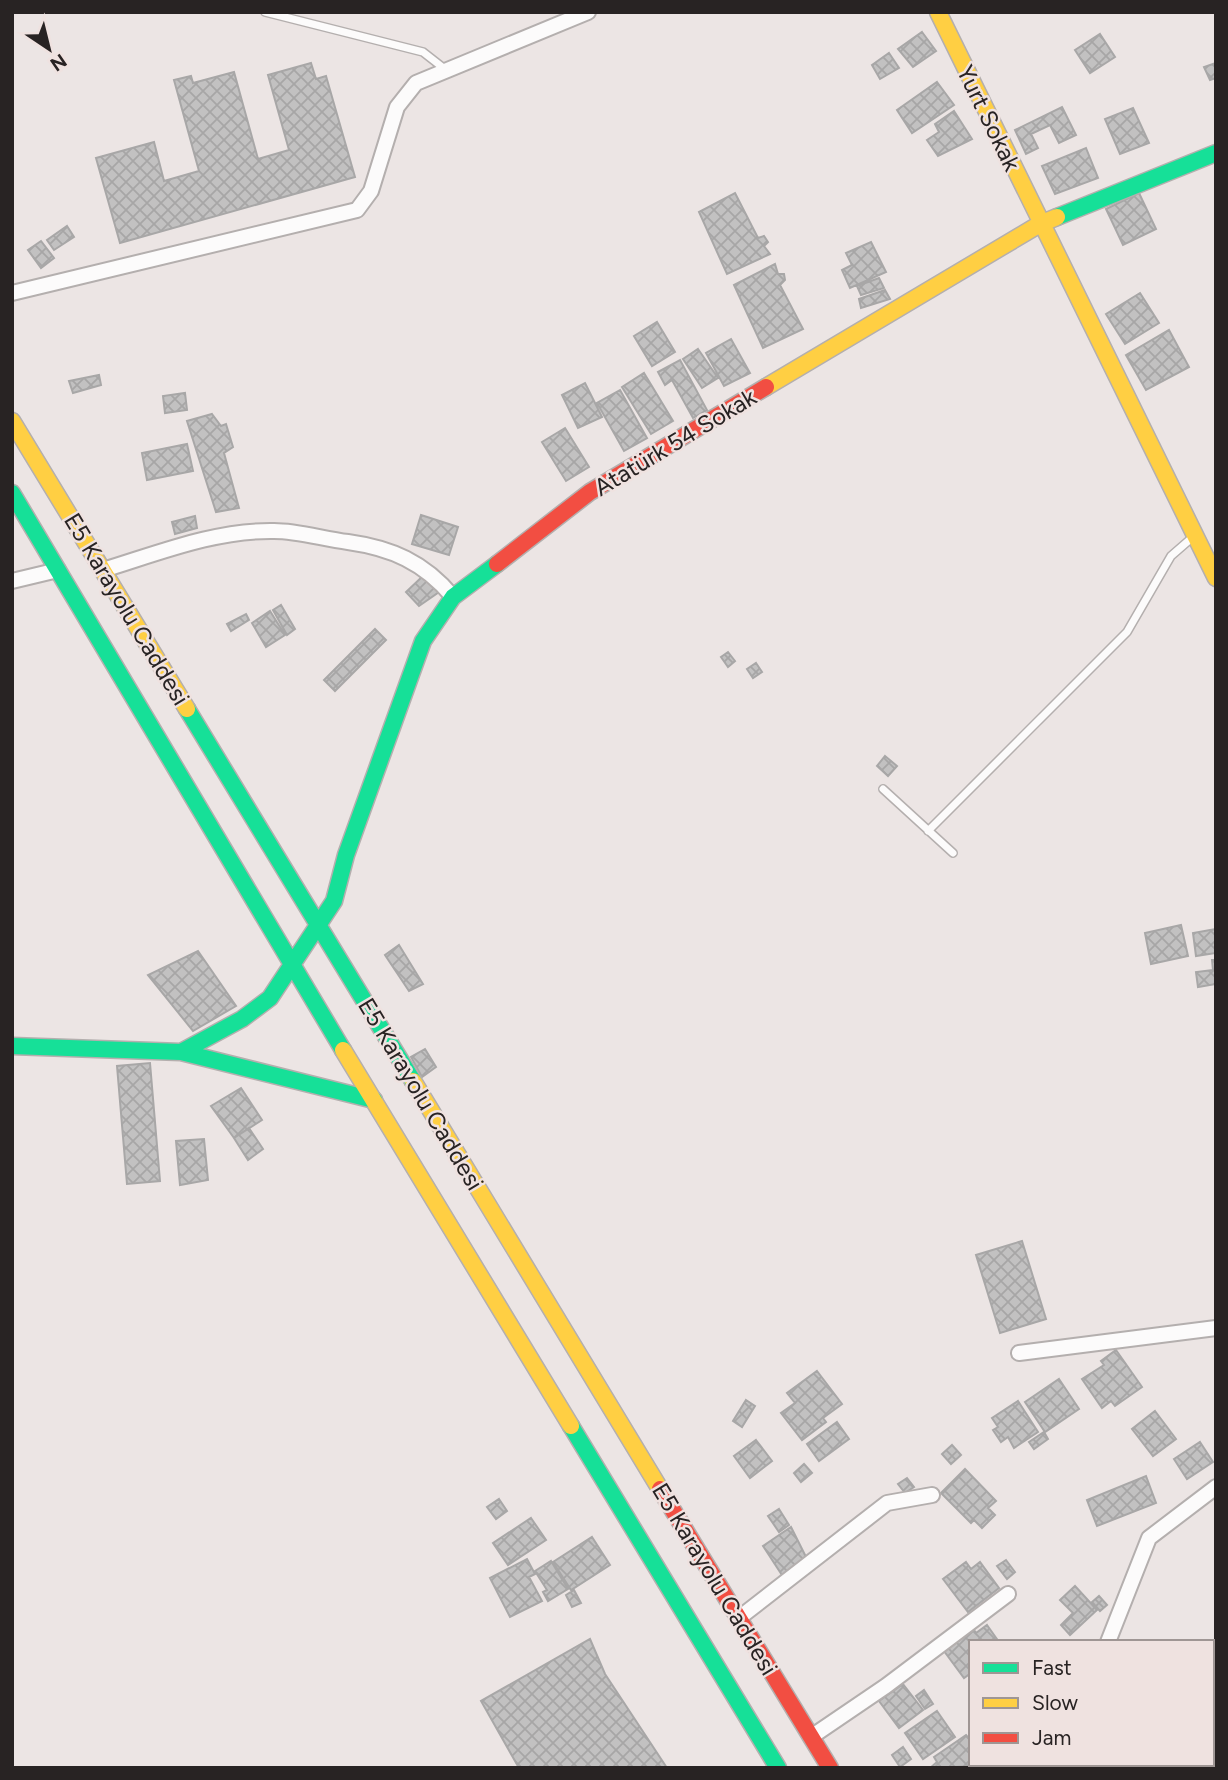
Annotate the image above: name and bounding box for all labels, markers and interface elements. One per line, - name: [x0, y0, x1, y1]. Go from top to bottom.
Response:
- north arrow: [14, 14, 84, 84]
- text: N: [46, 49, 71, 76]
- street label: Yurt Sokak: [951, 60, 1027, 176]
- street label: Atatürk 54 Sokak: [589, 382, 762, 502]
- street label: E5 Karayolu Caddesi: [58, 508, 196, 710]
- street label: E5 Karayolu Caddesi: [352, 993, 490, 1195]
- street label: E5 Karayolu Caddesi: [646, 1478, 784, 1680]
- legend: [969, 1640, 1214, 1766]
- text: Fast: [1032, 1655, 1072, 1680]
- text: Slow: [1032, 1690, 1078, 1715]
- text: Jam: [1032, 1725, 1071, 1750]

